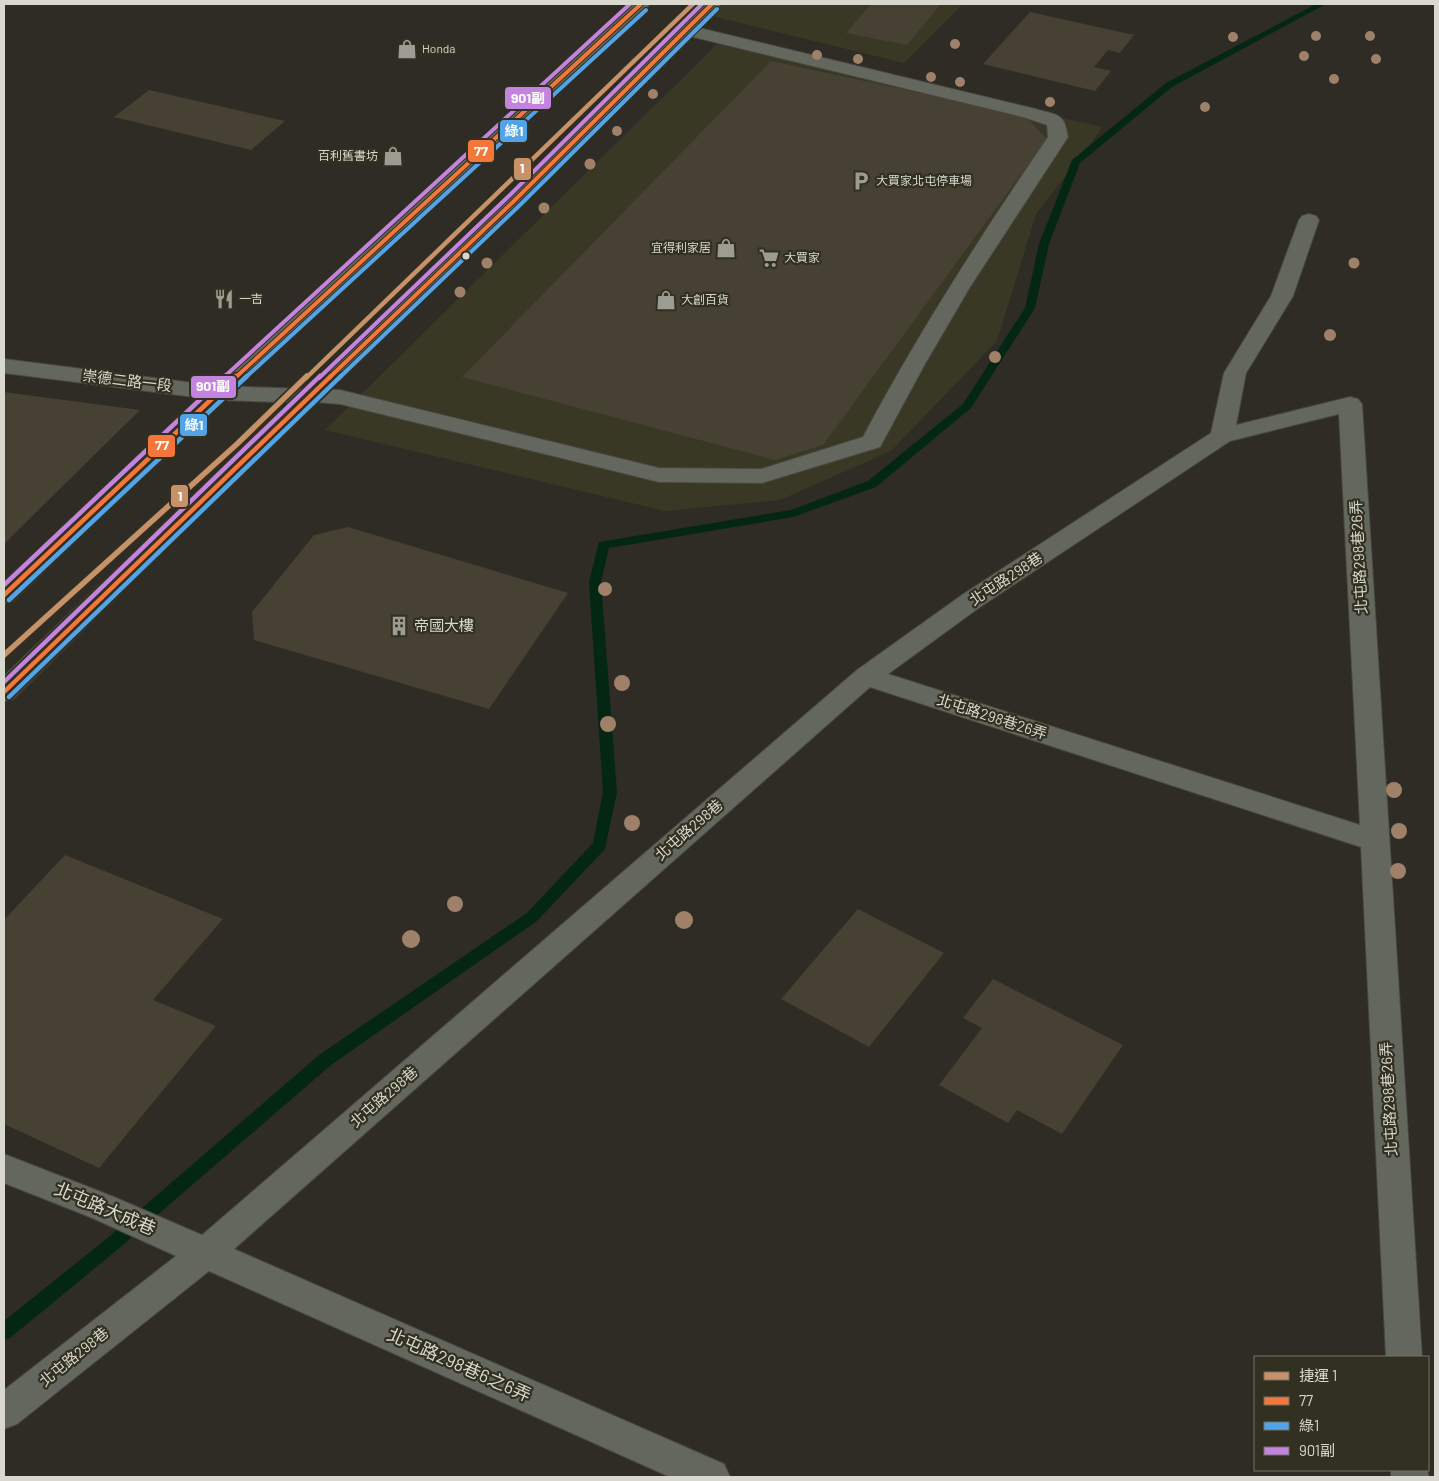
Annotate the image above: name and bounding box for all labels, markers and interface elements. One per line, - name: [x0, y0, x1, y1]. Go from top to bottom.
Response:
- shop icon: Honda: [396, 38, 418, 60]
- place label: Honda: [422, 41, 455, 55]
- line badge: 901副: [504, 86, 552, 110]
- text: 901副: [511, 89, 545, 106]
- line badge: 綠1: [499, 119, 528, 143]
- text: 綠1: [505, 122, 524, 139]
- line badge: 77: [467, 139, 495, 163]
- text: 77: [474, 142, 488, 159]
- shop icon: 百利舊書坊: [382, 145, 404, 167]
- place label: 百利舊書坊: [318, 148, 378, 162]
- line badge: 1: [513, 157, 532, 181]
- text: 1: [520, 159, 525, 176]
- parking icon: 大買家北屯停車場: [850, 170, 872, 192]
- place label: 大買家北屯停車場: [876, 173, 972, 187]
- shop icon: 宜得利家居: [715, 237, 737, 259]
- place label: 宜得利家居: [651, 240, 711, 254]
- supermarket icon: 大買家: [758, 247, 780, 269]
- place label: 大買家: [784, 250, 820, 264]
- unlabelled marker: [461, 251, 471, 261]
- restaurant icon: 一吉: [213, 288, 235, 310]
- shop icon: 大創百貨: [655, 289, 677, 311]
- place label: 一吉: [239, 291, 263, 305]
- place label: 大創百貨: [681, 292, 729, 306]
- street label: 崇德二路一段: [81, 366, 173, 394]
- line badge: 901副: [190, 375, 237, 399]
- text: 901副: [196, 377, 230, 394]
- line badge: 綠1: [179, 413, 208, 437]
- text: 綠1: [185, 416, 204, 433]
- line badge: 77: [147, 434, 176, 458]
- text: 77: [155, 436, 169, 453]
- line badge: 1: [170, 484, 189, 508]
- text: 1: [178, 487, 183, 504]
- street label: 北屯路298巷26弄: [1346, 499, 1370, 615]
- street label: 北屯路298巷: [965, 548, 1045, 608]
- building icon: 帝國大樓: [388, 615, 410, 637]
- place label: 帝國大樓: [414, 616, 474, 634]
- street label: 北屯路298巷26弄: [935, 690, 1050, 742]
- street label: 北屯路298巷: [651, 795, 726, 863]
- street label: 北屯路298巷26弄: [1376, 1041, 1400, 1157]
- street label: 北屯路298巷: [346, 1062, 421, 1130]
- street label: 北屯路大成巷: [51, 1177, 159, 1239]
- street label: 北屯路298巷: [35, 1323, 112, 1390]
- street label: 北屯路298巷6之6弄: [384, 1323, 535, 1406]
- legend: [1254, 1356, 1429, 1471]
- text: 捷運 1: [1299, 1366, 1337, 1384]
- text: 77: [1299, 1391, 1313, 1409]
- text: 綠1: [1299, 1416, 1319, 1434]
- text: 901副: [1299, 1441, 1335, 1459]

